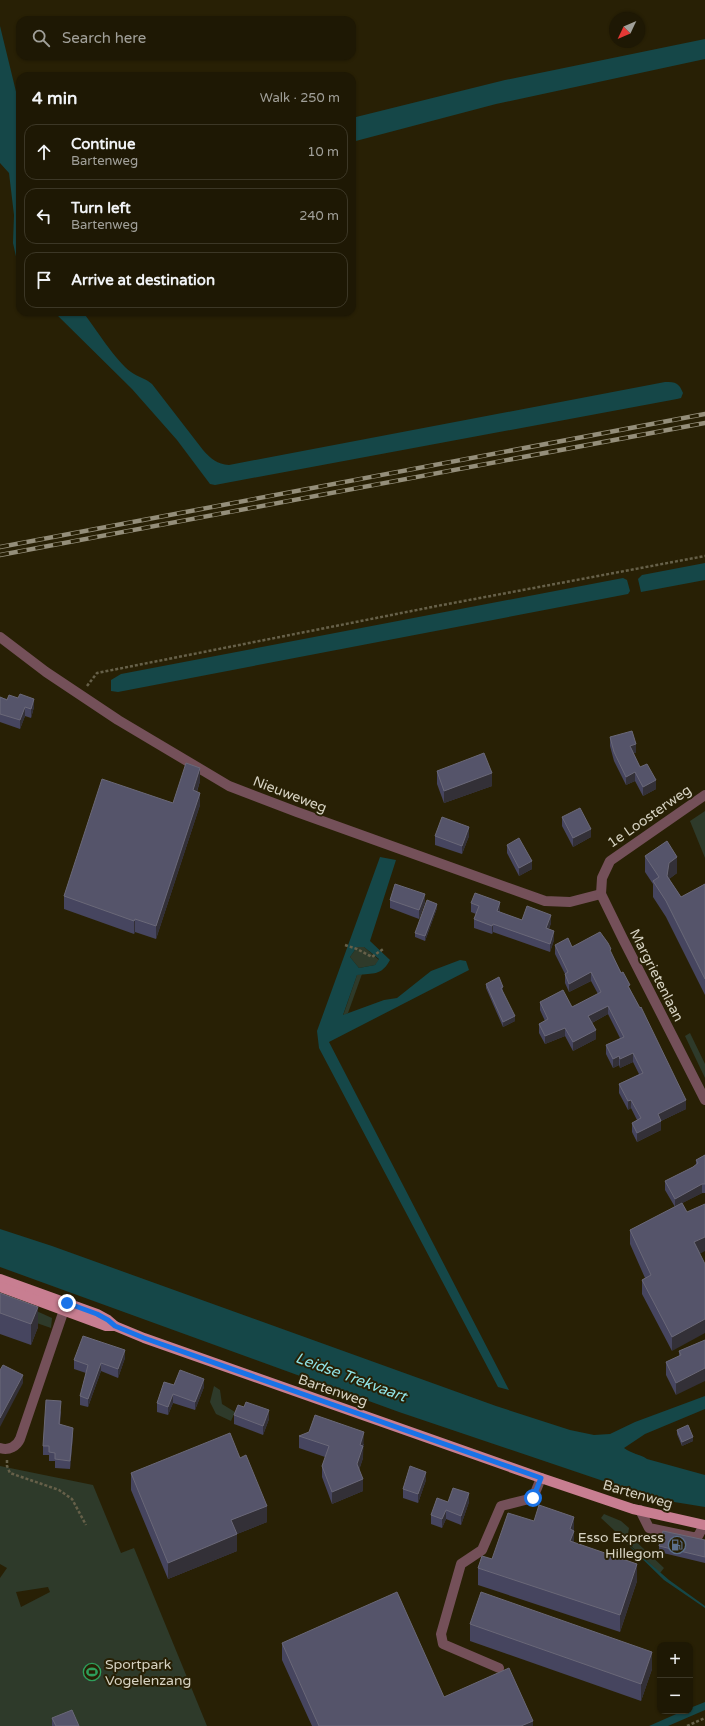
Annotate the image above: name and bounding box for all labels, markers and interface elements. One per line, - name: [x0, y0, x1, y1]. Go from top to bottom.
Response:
- north arrow: [609, 12, 645, 48]
- search box: [16, 16, 356, 60]
- icon: search: [30, 27, 52, 49]
- text: Search here: [62, 29, 146, 47]
- text: 4 min: [32, 88, 77, 109]
- text: Walk · 250 m: [260, 90, 340, 106]
- text: Continue: [71, 135, 135, 153]
- icon: ahead: [33, 141, 55, 163]
- text: 10 m: [307, 144, 339, 160]
- text: Bartenweg: [71, 153, 138, 169]
- text: Turn left: [71, 199, 131, 217]
- icon: left: [33, 205, 55, 227]
- text: 240 m: [299, 208, 339, 224]
- text: Bartenweg: [71, 217, 138, 233]
- icon: arrive: [33, 269, 55, 291]
- text: Arrive at destination: [71, 271, 215, 289]
- street label: Nieuweweg: [251, 773, 329, 816]
- street label: 1e Loosterweg: [604, 781, 694, 852]
- street label: Margrietenlaan: [626, 926, 687, 1024]
- route end: [58, 1294, 76, 1312]
- water label: Leidse Trekvaart: [293, 1349, 411, 1406]
- street label: Bartenweg: [296, 1371, 370, 1410]
- street label: Bartenweg: [601, 1476, 675, 1513]
- route start: [524, 1489, 542, 1507]
- place label: Esso Express Hillegom: [578, 1529, 664, 1562]
- fuel station icon: Esso Express Hillegom: [667, 1535, 687, 1555]
- map controls: [657, 1642, 693, 1714]
- button: +: [657, 1642, 693, 1678]
- place label: Sportpark Vogelenzang: [105, 1656, 191, 1689]
- sports icon: Sportpark Vogelenzang: [82, 1662, 102, 1682]
- button: −: [657, 1678, 693, 1714]

